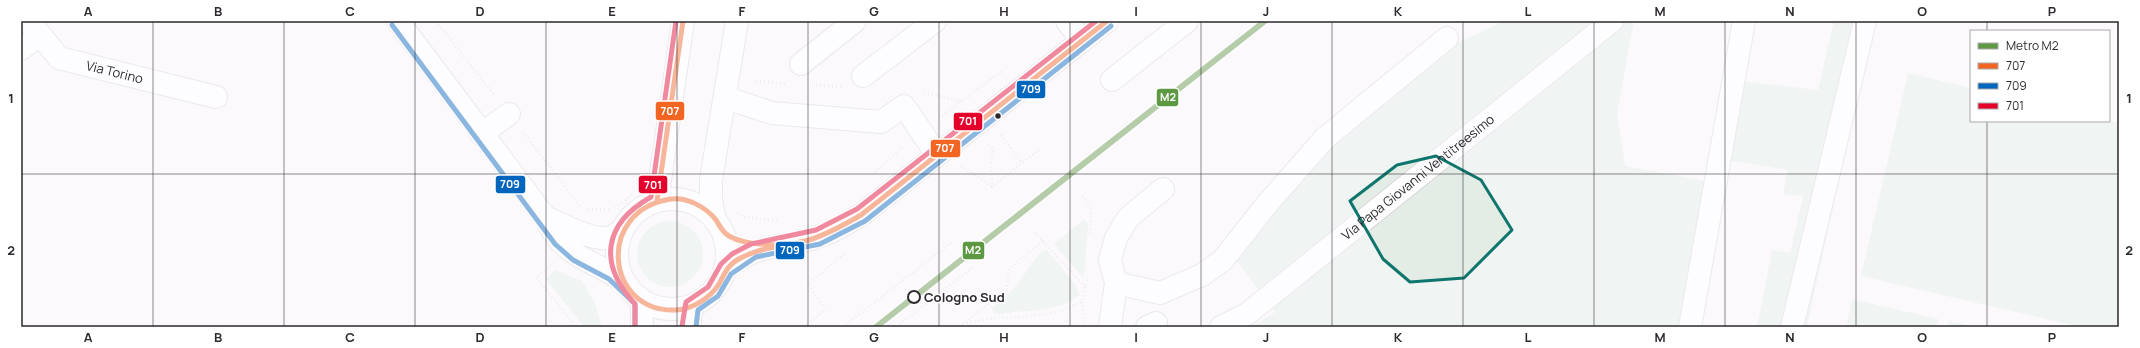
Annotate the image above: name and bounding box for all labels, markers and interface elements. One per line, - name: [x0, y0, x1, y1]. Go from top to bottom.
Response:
- text: A: [84, 2, 93, 20]
- text: B: [214, 2, 222, 20]
- text: C: [345, 2, 355, 20]
- text: D: [475, 2, 485, 20]
- text: E: [608, 2, 616, 20]
- text: F: [739, 2, 746, 20]
- text: G: [869, 2, 879, 20]
- text: H: [999, 2, 1009, 20]
- text: I: [1134, 2, 1138, 20]
- text: J: [1263, 2, 1269, 20]
- text: K: [1394, 2, 1403, 20]
- text: L: [1525, 2, 1532, 20]
- text: M: [1654, 2, 1666, 20]
- text: N: [1785, 2, 1795, 20]
- text: O: [1917, 2, 1927, 20]
- text: P: [2048, 2, 2056, 20]
- legend: [1970, 30, 2110, 122]
- text: Metro M2: [2006, 37, 2059, 54]
- street label: Via Torino: [84, 56, 145, 88]
- text: 707: [2006, 57, 2025, 74]
- text: 709: [2006, 77, 2027, 94]
- line badge: 709: [1016, 80, 1046, 99]
- text: 709: [1021, 81, 1041, 96]
- line badge: M2: [1156, 88, 1179, 107]
- text: 1: [8, 89, 14, 107]
- text: M2: [1160, 89, 1176, 104]
- text: 1: [2126, 89, 2132, 107]
- text: 701: [2006, 97, 2024, 114]
- line badge: 707: [655, 101, 685, 121]
- text: 707: [661, 103, 680, 118]
- street label: Via Papa Giovanni Ventitreesimo: [1338, 110, 1498, 244]
- unlabelled marker: [993, 111, 1003, 121]
- line badge: 701: [953, 112, 983, 131]
- text: 701: [959, 113, 977, 128]
- line badge: 707: [930, 139, 961, 158]
- text: 707: [936, 140, 955, 155]
- line badge: 709: [495, 175, 526, 194]
- line badge: 701: [638, 175, 668, 194]
- text: 709: [500, 176, 520, 191]
- text: 701: [644, 177, 662, 192]
- text: 2: [7, 241, 15, 259]
- line badge: 709: [775, 241, 805, 260]
- line badge: M2: [962, 241, 985, 260]
- text: 2: [2125, 241, 2133, 259]
- text: 709: [780, 242, 800, 257]
- text: M2: [965, 242, 981, 257]
- place label: Cologno Sud: [924, 288, 1005, 306]
- marker: Cologno Sud: [907, 290, 921, 304]
- text: A: [84, 328, 93, 346]
- text: B: [214, 328, 222, 346]
- text: C: [345, 328, 355, 346]
- text: D: [475, 328, 485, 346]
- text: E: [608, 328, 616, 346]
- text: F: [739, 328, 746, 346]
- text: G: [869, 328, 879, 346]
- text: H: [999, 328, 1009, 346]
- text: I: [1134, 328, 1138, 346]
- text: J: [1263, 328, 1269, 346]
- text: K: [1394, 328, 1403, 346]
- text: L: [1525, 328, 1532, 346]
- text: M: [1654, 328, 1666, 346]
- text: N: [1785, 328, 1795, 346]
- text: O: [1917, 328, 1927, 346]
- text: P: [2048, 328, 2056, 346]

